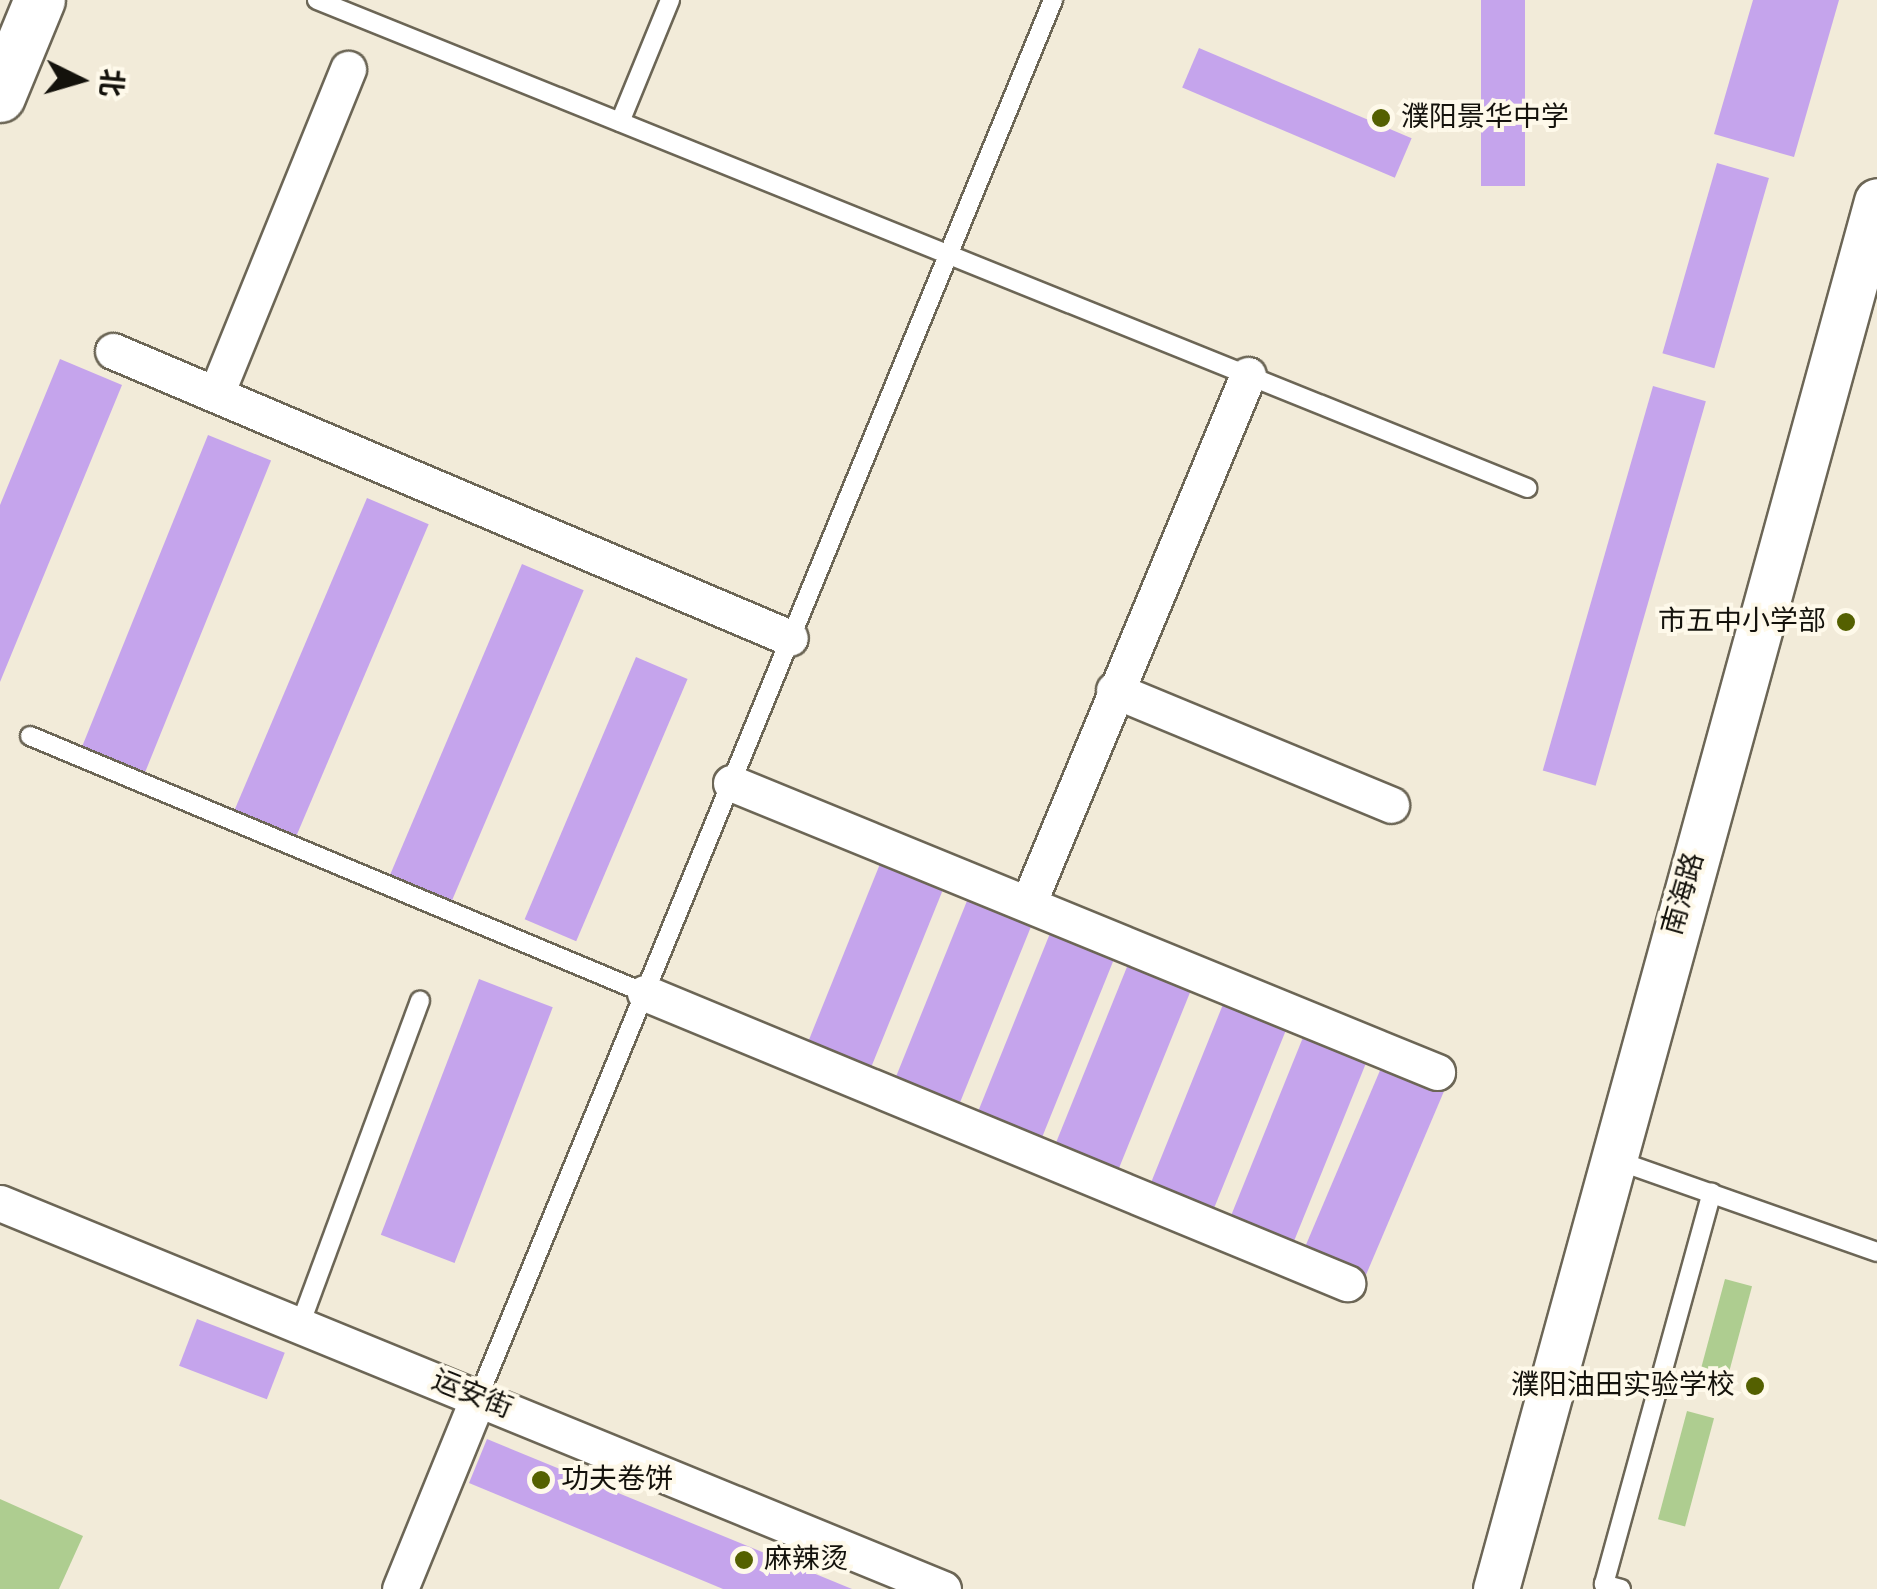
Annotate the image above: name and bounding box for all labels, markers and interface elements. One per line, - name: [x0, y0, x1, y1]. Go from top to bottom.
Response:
- north arrow: [30, 30, 130, 130]
- text: 北: [93, 67, 128, 98]
- place label: 濮阳景华中学: [1401, 101, 1569, 135]
- marker: 濮阳景华中学: [1370, 107, 1392, 129]
- place label: 市五中小学部: [1658, 605, 1826, 639]
- marker: 市五中小学部: [1835, 611, 1857, 633]
- street label: 南海路: [1656, 849, 1712, 939]
- street label: 运安街: [427, 1364, 517, 1426]
- place label: 濮阳油田实验学校: [1511, 1369, 1735, 1403]
- marker: 濮阳油田实验学校: [1744, 1375, 1766, 1397]
- place label: 功夫卷饼: [561, 1463, 673, 1497]
- marker: 功夫卷饼: [530, 1469, 552, 1491]
- place label: 麻辣烫: [764, 1543, 848, 1577]
- marker: 麻辣烫: [733, 1549, 755, 1571]

